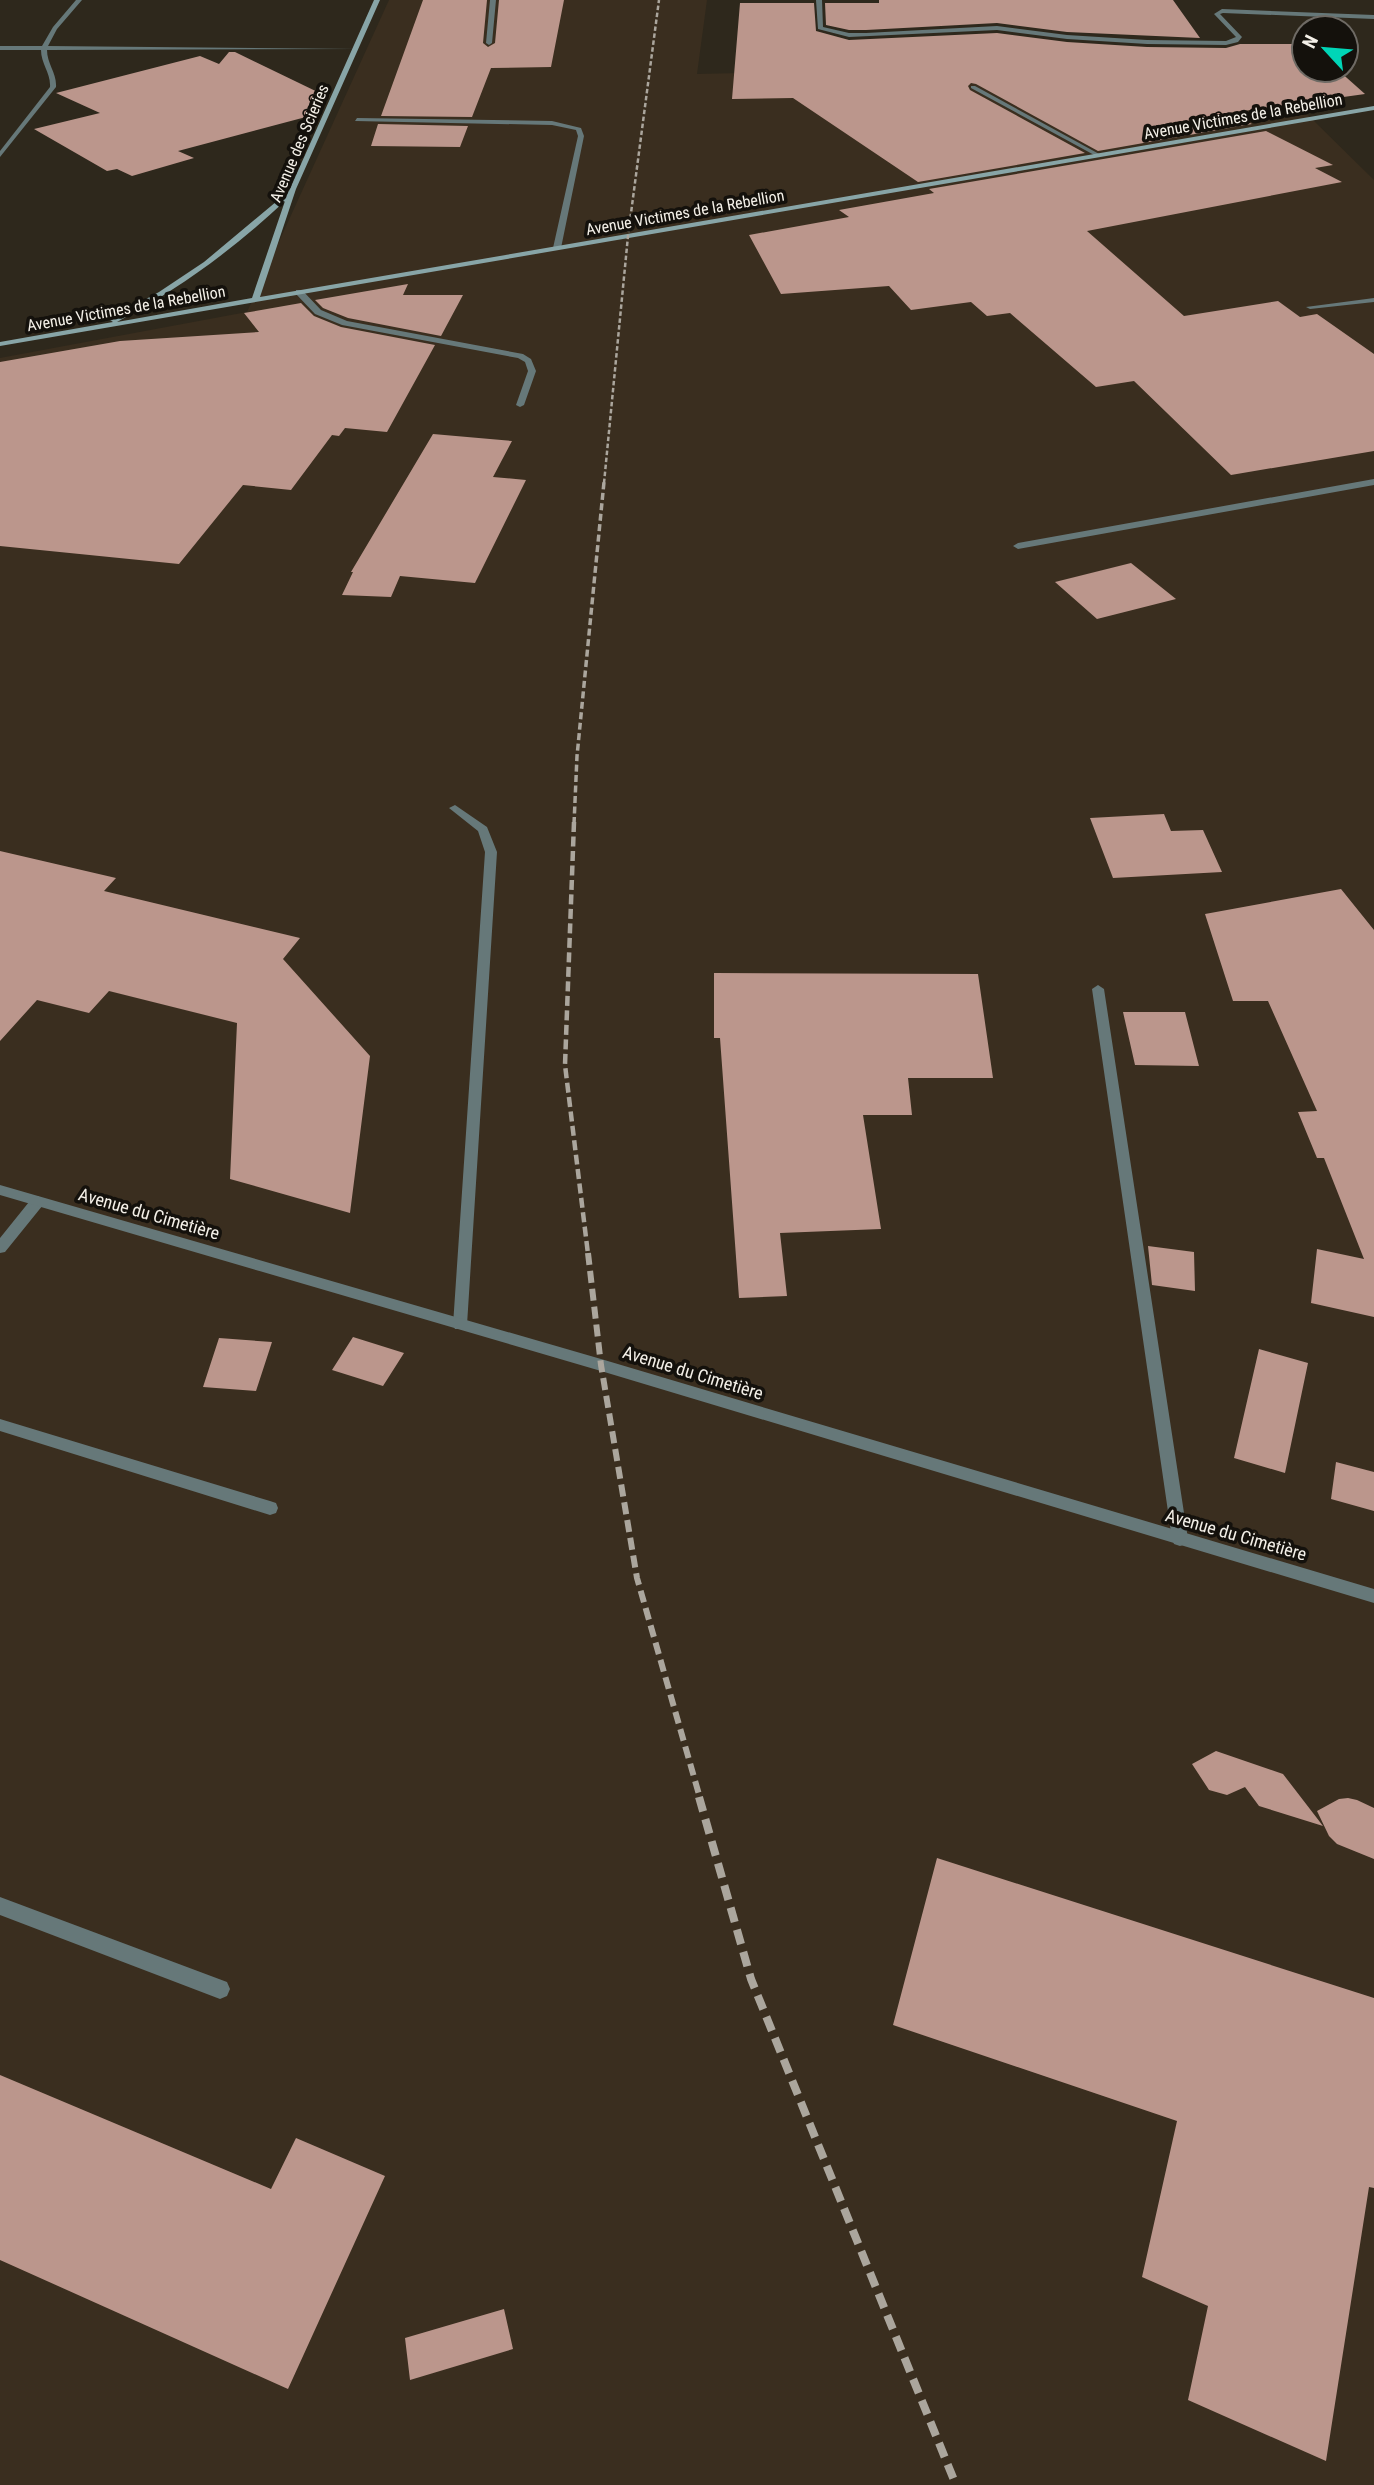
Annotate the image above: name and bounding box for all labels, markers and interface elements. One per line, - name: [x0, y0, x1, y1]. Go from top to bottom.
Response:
- north arrow: [1290, 14, 1360, 84]
- text: N: [1297, 31, 1323, 52]
- street label: Avenue des Scieries: [266, 81, 333, 205]
- street label: Avenue Victimes de la Rebellion: [1142, 90, 1344, 143]
- street label: Avenue Victimes de la Rebellion: [584, 186, 786, 239]
- street label: Avenue Victimes de la Rebellion: [25, 282, 227, 335]
- street label: Avenue du Cimetière: [76, 1183, 222, 1244]
- street label: Avenue du Cimetière: [620, 1341, 766, 1404]
- street label: Avenue du Cimetière: [1163, 1504, 1309, 1565]

